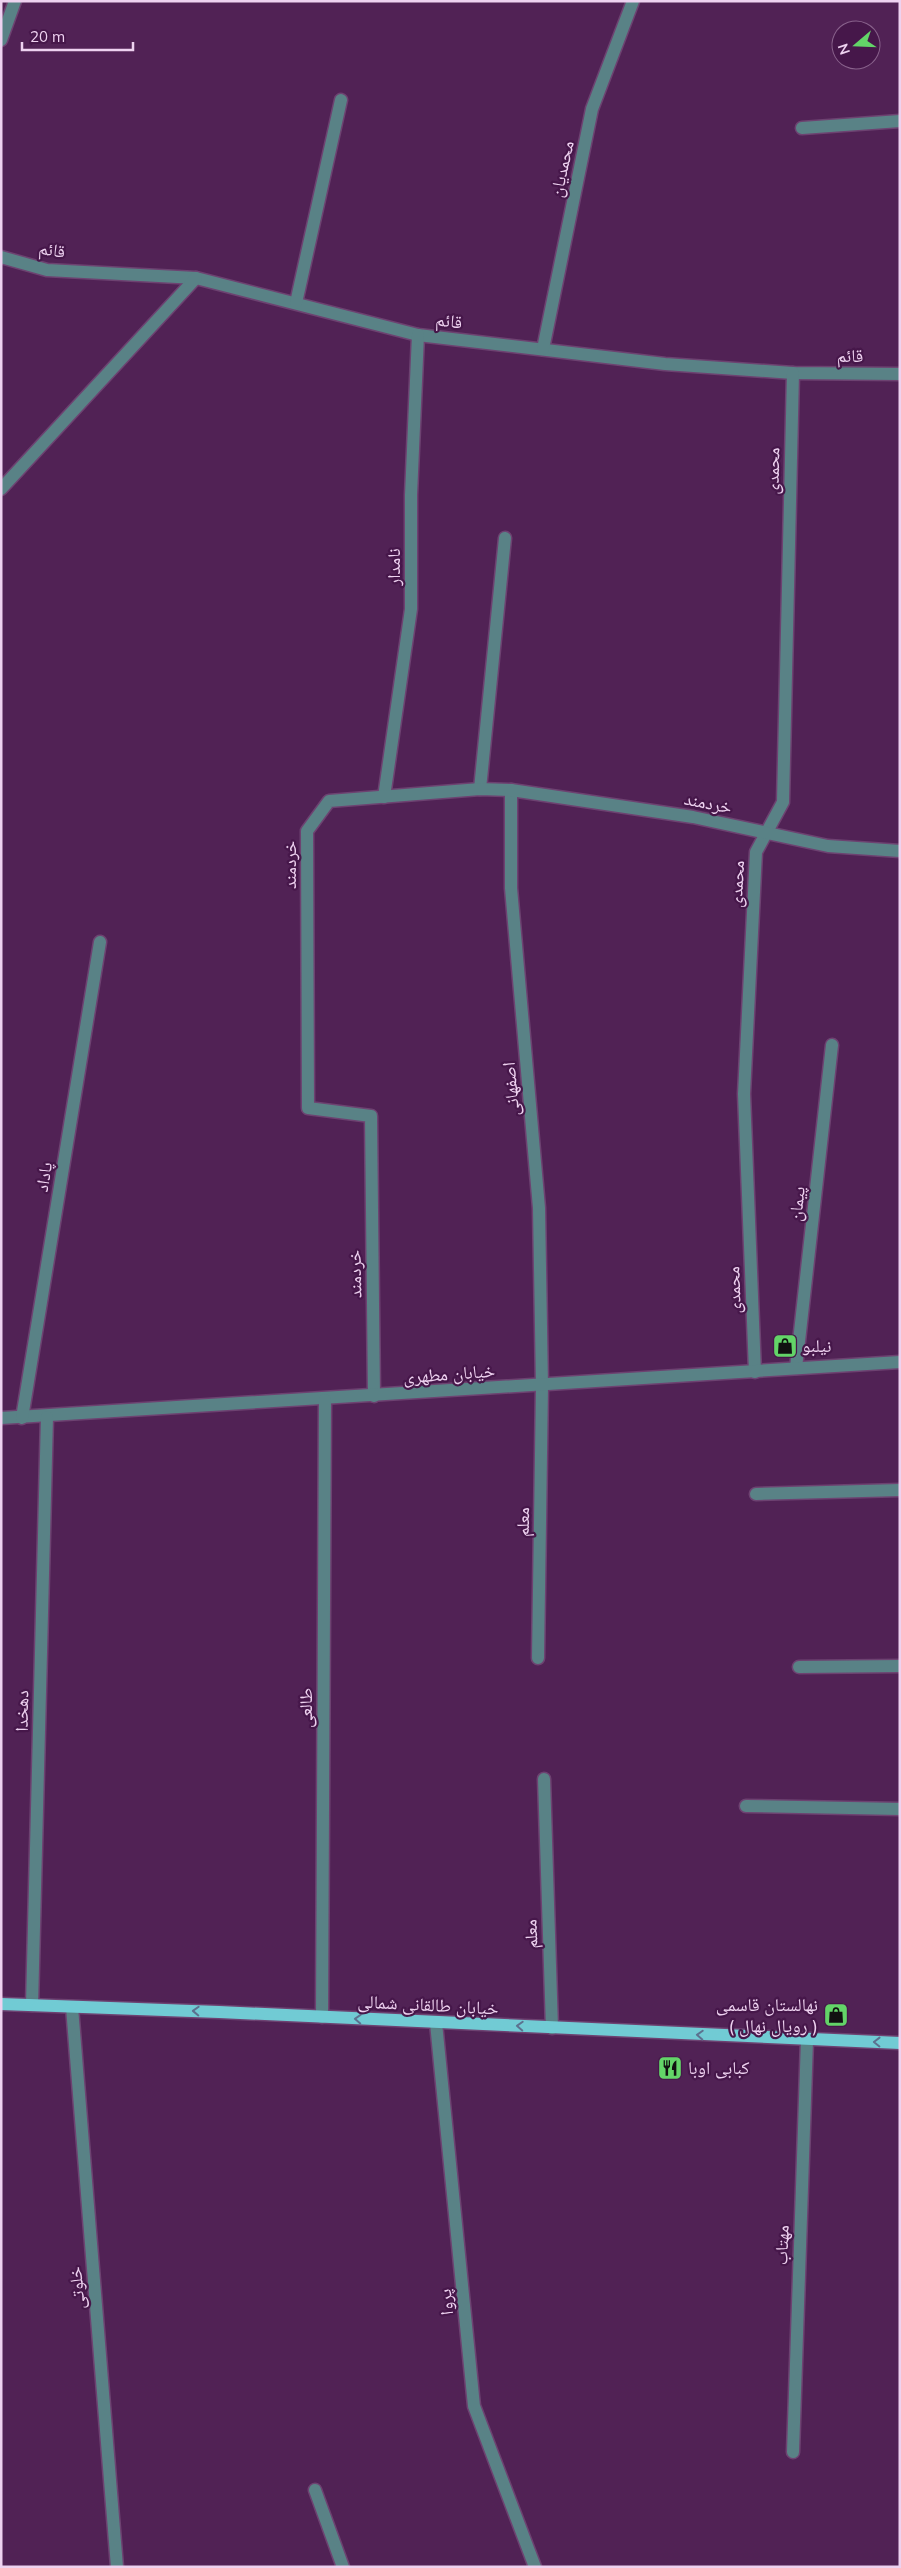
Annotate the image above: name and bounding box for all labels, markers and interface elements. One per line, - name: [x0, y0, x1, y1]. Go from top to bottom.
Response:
- scale bar: [22, 20, 134, 52]
- north arrow: [831, 20, 881, 70]
- text: 20 m: [30, 27, 65, 46]
- text: N: [833, 41, 854, 57]
- street label: محمدیان: [544, 138, 579, 199]
- street label: قائم: [37, 236, 67, 264]
- street label: قائم: [434, 307, 464, 335]
- street label: قائم: [837, 344, 863, 368]
- street label: محمدی: [761, 447, 784, 495]
- street label: نامدار: [382, 548, 405, 587]
- street label: خردمند: [682, 787, 734, 818]
- street label: خردمند: [278, 841, 301, 889]
- street label: محمدی: [724, 860, 749, 908]
- street label: اصفهانی: [497, 1061, 524, 1117]
- street label: پاداد: [30, 1160, 57, 1194]
- street label: پیمان: [783, 1185, 810, 1223]
- street label: خردمند: [343, 1250, 366, 1298]
- street label: محمدی: [721, 1266, 746, 1314]
- shop icon: نیلبو: [772, 1333, 798, 1359]
- place label: نیلبو: [802, 1334, 832, 1357]
- street label: خیابان مطهری: [402, 1359, 496, 1388]
- street label: معلم: [511, 1507, 535, 1537]
- street label: طالعی: [294, 1688, 317, 1728]
- street label: دهخدا: [10, 1690, 33, 1732]
- street label: معلم: [518, 1919, 544, 1949]
- street label: خیابان طالقانی شمالی: [357, 1989, 499, 2020]
- place label: نهالستان قاسمی ( رویال نهال ): [716, 1993, 818, 2037]
- shop icon: نهالستان قاسمی ( رویال نهال ): [823, 2002, 849, 2028]
- one-way arrow: [191, 2006, 199, 2016]
- one-way arrow: [354, 2013, 362, 2024]
- one-way arrow: [516, 2021, 524, 2032]
- one-way arrow: [696, 2029, 704, 2040]
- one-way arrow: [872, 2037, 880, 2048]
- restaurant icon: کبابی اوبا: [657, 2055, 683, 2081]
- place label: کبابی اوبا: [688, 2056, 750, 2079]
- street label: مهتاب: [769, 2225, 794, 2265]
- street label: خلوتی: [63, 2266, 90, 2310]
- street label: پروا: [433, 2288, 458, 2316]

